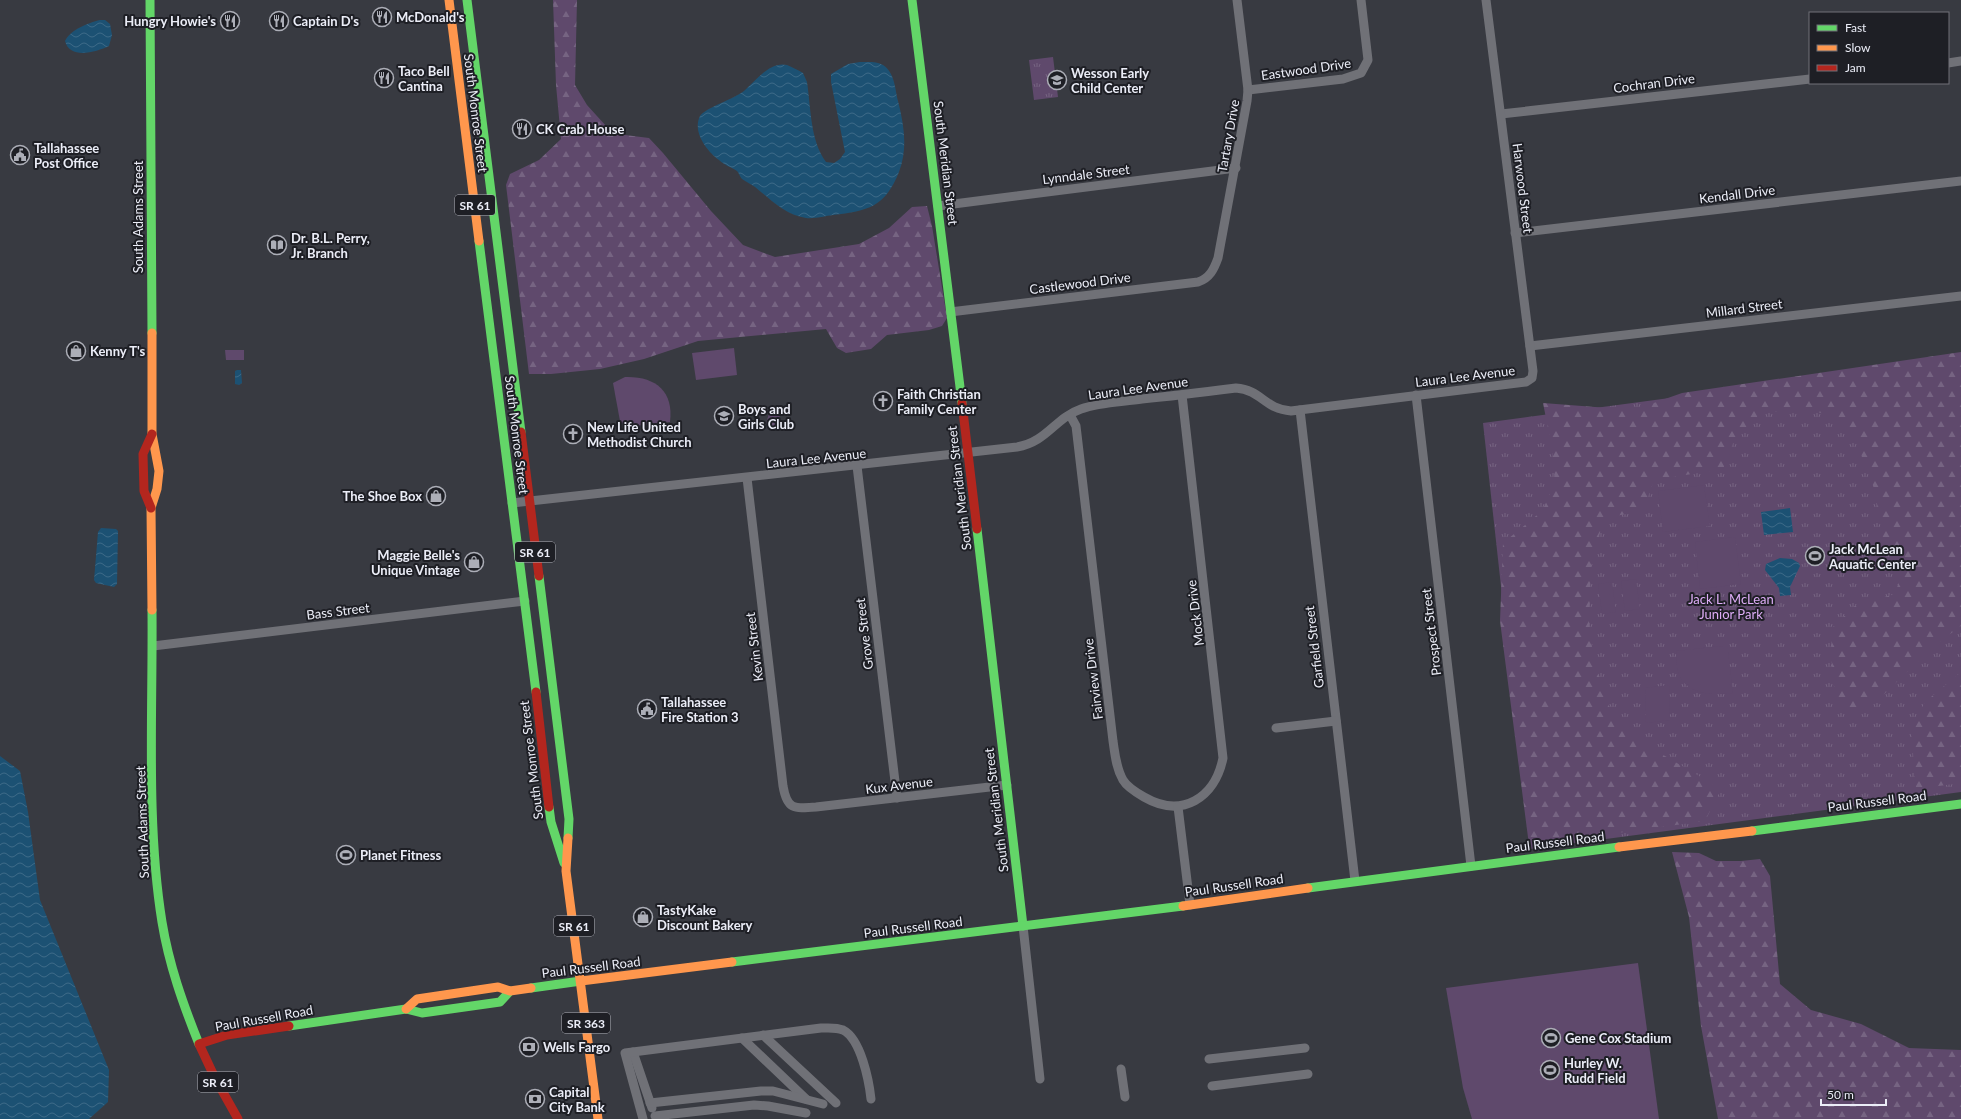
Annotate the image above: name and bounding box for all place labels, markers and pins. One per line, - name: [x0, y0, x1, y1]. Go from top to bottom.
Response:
- restaurant icon: McDonald's: [371, 6, 393, 28]
- place label: McDonald's: [396, 9, 465, 25]
- restaurant icon: Hungry Howie's: [219, 10, 241, 32]
- restaurant icon: Captain D's: [268, 10, 290, 32]
- place label: Hungry Howie's: [124, 13, 216, 29]
- place label: Captain D's: [293, 13, 359, 29]
- place label: Taco Bell Cantina: [398, 63, 450, 94]
- place label: Wesson Early Child Center: [1071, 65, 1149, 96]
- restaurant icon: Taco Bell Cantina: [373, 67, 395, 89]
- school or university icon: Wesson Early Child Center: [1046, 69, 1068, 91]
- restaurant icon: CK Crab House: [511, 118, 533, 140]
- place label: CK Crab House: [536, 121, 624, 137]
- place label: Tallahassee Post Office: [34, 140, 99, 171]
- public building icon: Tallahassee Post Office: [9, 144, 31, 166]
- place label: Dr. B.L. Perry, Jr. Branch: [291, 230, 370, 261]
- library icon: Dr. B.L. Perry, Jr. Branch: [266, 234, 288, 256]
- shop icon: Kenny T's: [65, 340, 87, 362]
- place label: Kenny T's: [90, 343, 146, 359]
- place label: Faith Christian Family Center: [897, 386, 981, 417]
- church icon: Faith Christian Family Center: [872, 390, 894, 412]
- place label: Boys and Girls Club: [738, 401, 794, 432]
- school or university icon: Boys and Girls Club: [713, 405, 735, 427]
- place label: New Life United Methodist Church: [587, 419, 692, 450]
- church icon: New Life United Methodist Church: [562, 423, 584, 445]
- shop icon: The Shoe Box: [425, 485, 447, 507]
- place label: The Shoe Box: [343, 488, 422, 504]
- place label: Jack McLean Aquatic Center: [1828, 541, 1916, 572]
- sports icon: Jack McLean Aquatic Center: [1804, 545, 1826, 567]
- place label: Maggie Belle's Unique Vintage: [371, 547, 460, 578]
- shop icon: Maggie Belle's Unique Vintage: [463, 551, 485, 573]
- place label: Tallahassee Fire Station 3: [661, 694, 738, 725]
- public building icon: Tallahassee Fire Station 3: [636, 698, 658, 720]
- sports icon: Planet Fitness: [335, 844, 357, 866]
- place label: Planet Fitness: [360, 847, 442, 863]
- place label: TastyKake Discount Bakery: [657, 902, 752, 933]
- shop icon: TastyKake Discount Bakery: [632, 906, 654, 928]
- sports icon: Gene Cox Stadium: [1540, 1027, 1562, 1049]
- place label: Gene Cox Stadium: [1565, 1030, 1672, 1046]
- bank icon: Wells Fargo: [518, 1036, 540, 1058]
- place label: Wells Fargo: [543, 1039, 611, 1055]
- place label: Hurley W. Rudd Field: [1564, 1055, 1626, 1086]
- sports icon: Hurley W. Rudd Field: [1539, 1059, 1561, 1081]
- place label: Capital City Bank: [549, 1084, 605, 1115]
- bank icon: Capital City Bank: [524, 1088, 546, 1110]

